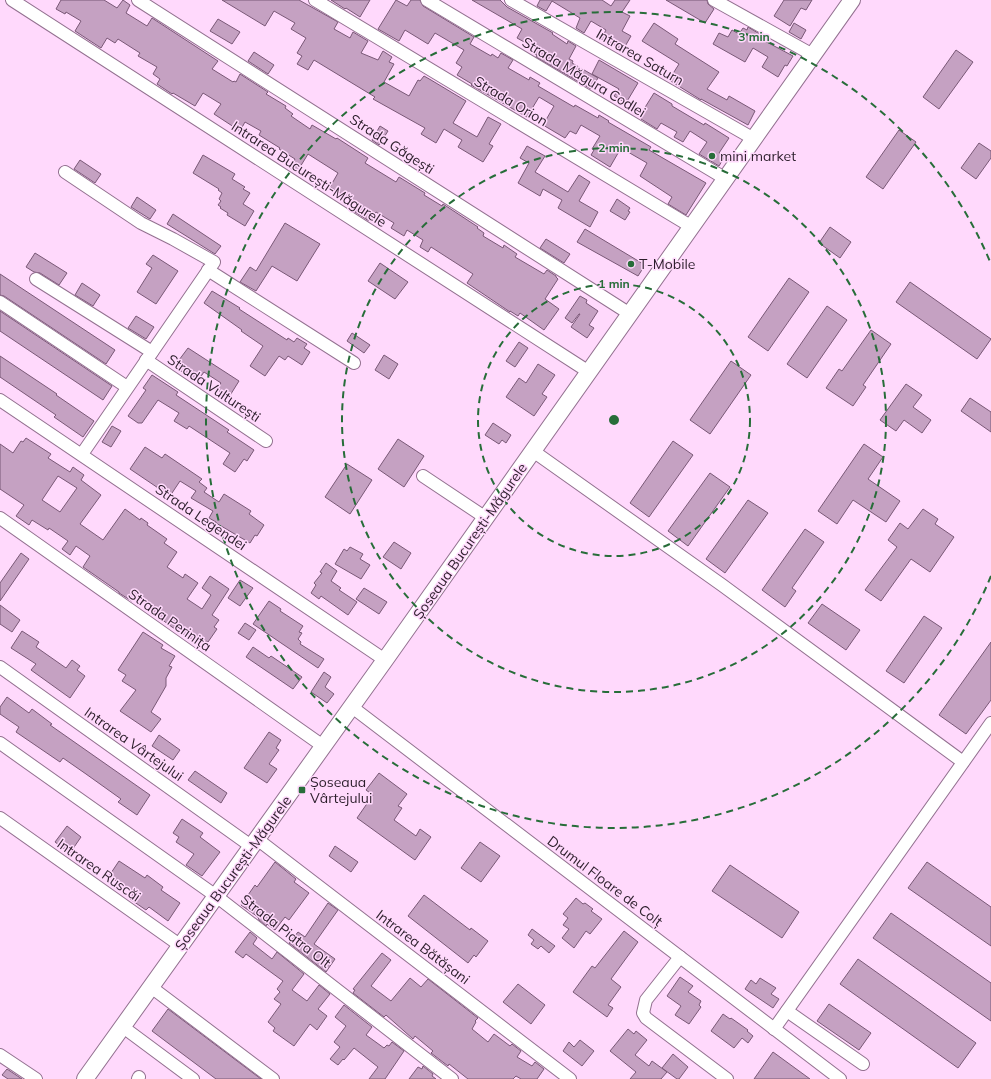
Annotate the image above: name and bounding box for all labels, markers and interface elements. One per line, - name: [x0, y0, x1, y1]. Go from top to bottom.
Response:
- street label: Intrarea Saturn: [593, 25, 687, 89]
- text: 3 min: [738, 29, 770, 44]
- street label: Strada Măgura Codlei: [519, 33, 649, 121]
- street label: Strada Orion: [471, 72, 551, 130]
- street label: Strada Găgești: [346, 110, 438, 178]
- street label: Intrarea București-Măgurele: [228, 117, 390, 231]
- text: 2 min: [598, 140, 630, 155]
- place label: mini market: [720, 147, 796, 165]
- marker: mini market: [707, 151, 717, 161]
- place label: T-Mobile: [639, 255, 695, 273]
- marker: T-Mobile: [626, 259, 636, 269]
- text: 1 min: [598, 276, 630, 291]
- street label: Strada Vulturești: [164, 350, 264, 426]
- centre of rings: [607, 413, 621, 427]
- street label: Șoseaua București-Măgurele: [409, 459, 531, 623]
- street label: Strada Legendei: [152, 480, 250, 554]
- street label: Strada Perinița: [125, 585, 215, 655]
- street label: Intrarea Vârtejului: [81, 703, 187, 785]
- place label: Șoseaua Vârtejului: [310, 773, 372, 807]
- marker: Șoseaua Vârtejului: [297, 785, 307, 795]
- street label: Șoseaua București-Măgurele: [171, 792, 295, 954]
- street label: Drumul Floare de Colț: [544, 832, 666, 930]
- street label: Intrarea Ruscăi: [54, 834, 144, 906]
- street label: Strada Piatra Olt: [237, 890, 335, 972]
- street label: Intrarea Bătășani: [372, 906, 474, 988]

